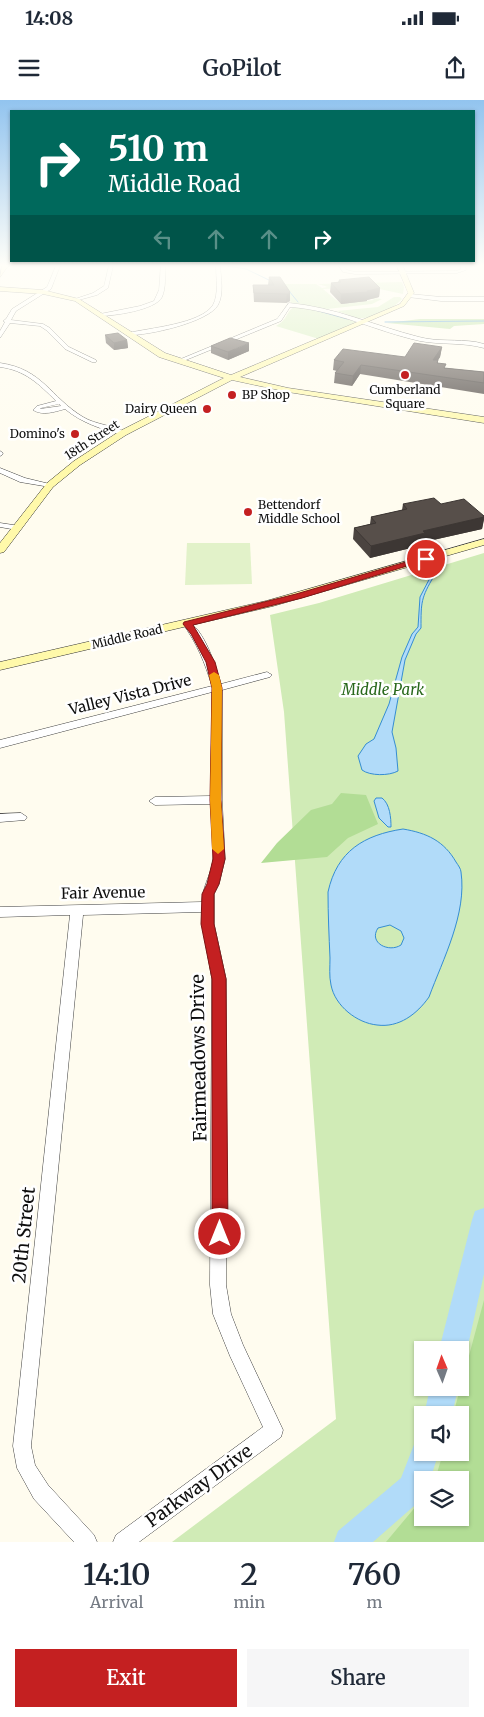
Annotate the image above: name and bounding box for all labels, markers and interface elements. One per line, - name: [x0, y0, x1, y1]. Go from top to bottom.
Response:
- text: 14:08: [25, 6, 73, 30]
- icon: menu: [15, 54, 43, 82]
- text: GoPilot: [203, 54, 281, 82]
- icon: share: [441, 54, 469, 82]
- text: 510 m: [108, 127, 208, 171]
- icon: right: [25, 130, 90, 195]
- text: Middle Road: [108, 170, 241, 198]
- icon: left: [149, 225, 177, 253]
- icon: ahead: [202, 225, 230, 253]
- icon: ahead: [255, 225, 283, 253]
- icon: right: [308, 225, 336, 253]
- marker: Cumberland Square: [399, 369, 411, 381]
- place label: Cumberland Square: [369, 382, 441, 411]
- place label: BP Shop: [242, 387, 290, 402]
- marker: BP Shop: [226, 389, 238, 401]
- place label: Dairy Queen: [125, 401, 197, 416]
- marker: Dairy Queen: [201, 403, 213, 415]
- street label: 18th Street: [62, 416, 122, 463]
- place label: Domino's: [10, 426, 65, 441]
- marker: Domino's: [69, 428, 81, 440]
- place label: Bettendorf Middle School: [258, 497, 340, 526]
- marker: Bettendorf Middle School: [242, 506, 254, 518]
- pin: [405, 538, 447, 580]
- icon: arrive: [412, 545, 440, 573]
- street label: Middle Road: [90, 621, 164, 652]
- street label: Valley Vista Drive: [66, 670, 193, 719]
- park label: Middle Park: [341, 680, 425, 699]
- street label: Fair Avenue: [61, 882, 146, 903]
- street label: Fairmeadows Drive: [186, 974, 211, 1142]
- street label: 20th Street: [7, 1186, 40, 1284]
- position arrow: [193, 1207, 245, 1259]
- north arrow: [414, 1341, 469, 1396]
- map controls: [414, 1341, 469, 1526]
- button: sound: [414, 1406, 469, 1461]
- street label: Parkway Drive: [141, 1439, 256, 1532]
- button: layers: [414, 1471, 469, 1526]
- text: 14:10: [83, 1555, 151, 1593]
- text: 2: [240, 1555, 258, 1593]
- text: 760: [348, 1555, 401, 1593]
- text: Arrival: [90, 1592, 143, 1612]
- text: min: [233, 1592, 265, 1612]
- text: m: [367, 1592, 382, 1612]
- button: Exit: [15, 1649, 237, 1707]
- button: Share: [247, 1649, 469, 1707]

